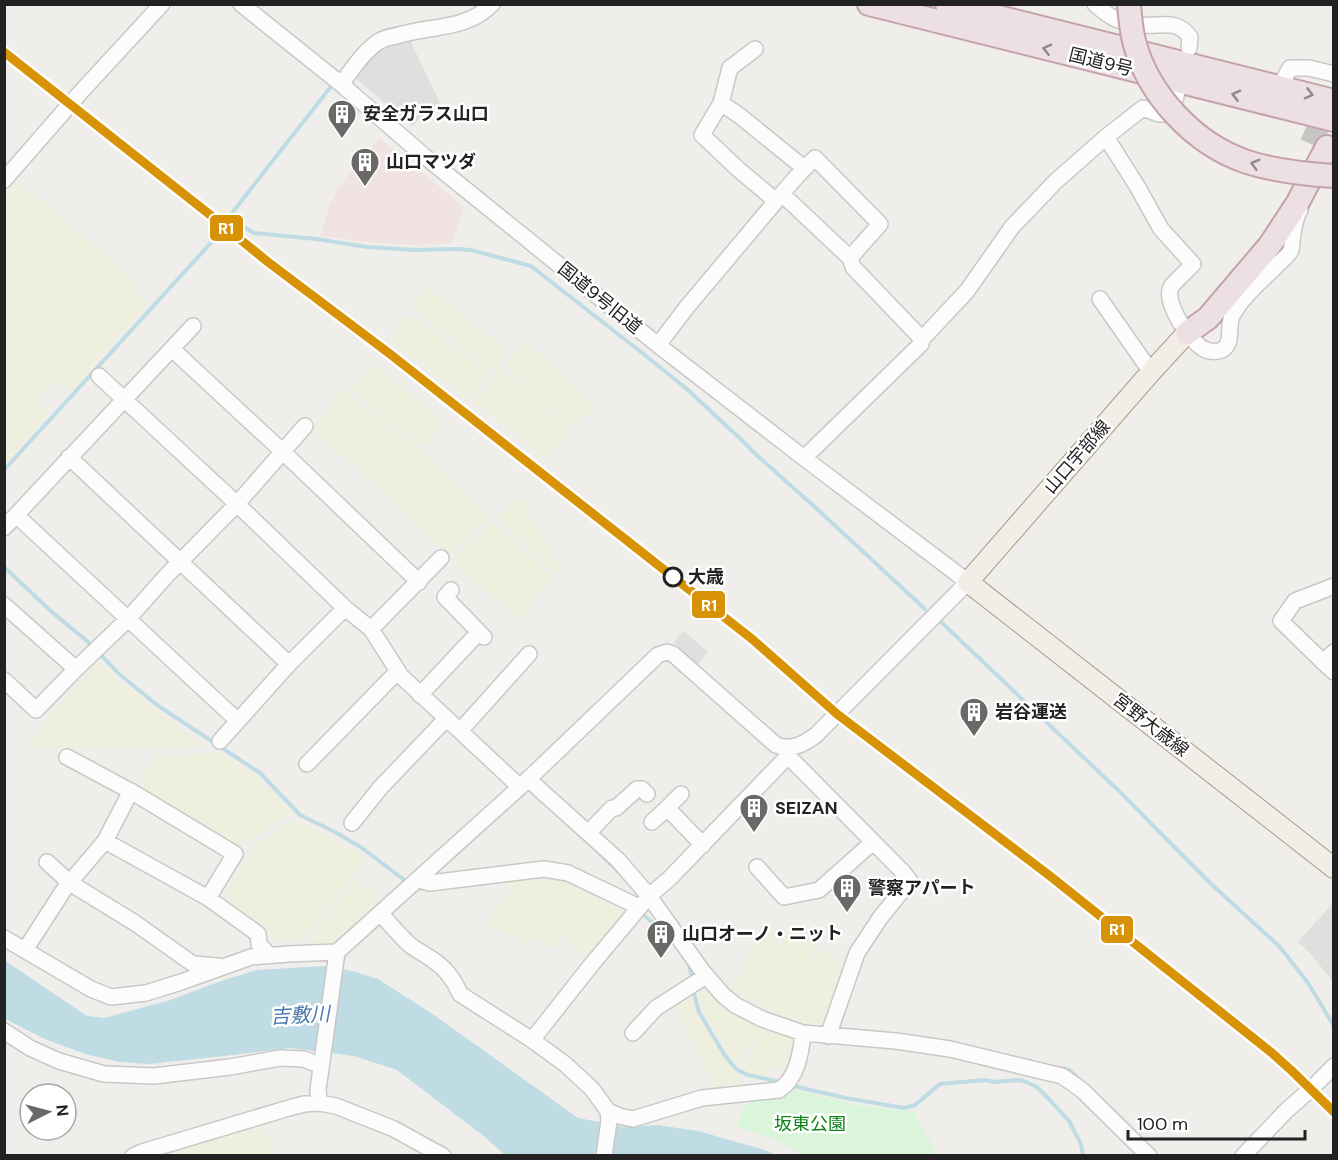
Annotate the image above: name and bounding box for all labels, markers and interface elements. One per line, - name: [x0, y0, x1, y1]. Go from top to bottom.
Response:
- street label: 国道9号: [1066, 42, 1136, 82]
- one-way arrow: [1042, 43, 1052, 56]
- one-way arrow: [1304, 87, 1314, 100]
- one-way arrow: [1231, 90, 1241, 103]
- building icon: 安全ガラス山口: [326, 98, 358, 140]
- place label: 安全ガラス山口: [363, 102, 489, 126]
- building icon: 山口マツダ: [349, 146, 381, 188]
- place label: 山口マツダ: [386, 150, 476, 174]
- one-way arrow: [1250, 159, 1261, 171]
- line badge: R1: [209, 214, 244, 242]
- text: R1: [218, 218, 234, 239]
- street label: 国道9号旧道: [553, 257, 647, 339]
- street label: 山口宇部線: [1038, 415, 1116, 499]
- place label: 大歳: [688, 565, 724, 589]
- marker: 大歳: [663, 567, 683, 587]
- line badge: R1: [691, 590, 726, 619]
- text: R1: [701, 595, 717, 616]
- street label: 宮野大歳線: [1108, 688, 1194, 762]
- building icon: 岩谷運送: [958, 696, 990, 738]
- place label: 岩谷運送: [995, 700, 1067, 724]
- building icon: SEIZAN: [738, 792, 770, 834]
- place label: SEIZAN: [775, 796, 838, 820]
- building icon: 警察アパート: [831, 872, 863, 914]
- place label: 警察アパート: [868, 876, 976, 900]
- line badge: R1: [1100, 915, 1134, 944]
- building icon: 山口オーノ・ニット: [645, 918, 677, 960]
- text: R1: [1109, 919, 1125, 940]
- place label: 山口オーノ・ニット: [682, 922, 843, 946]
- water label: 吉敷川: [269, 1000, 333, 1030]
- north arrow: [18, 1082, 78, 1142]
- scale bar: [1128, 1103, 1305, 1141]
- text: N: [51, 1104, 73, 1117]
- park label: 坂東公園: [774, 1112, 846, 1136]
- text: 100 m: [1137, 1112, 1188, 1136]

